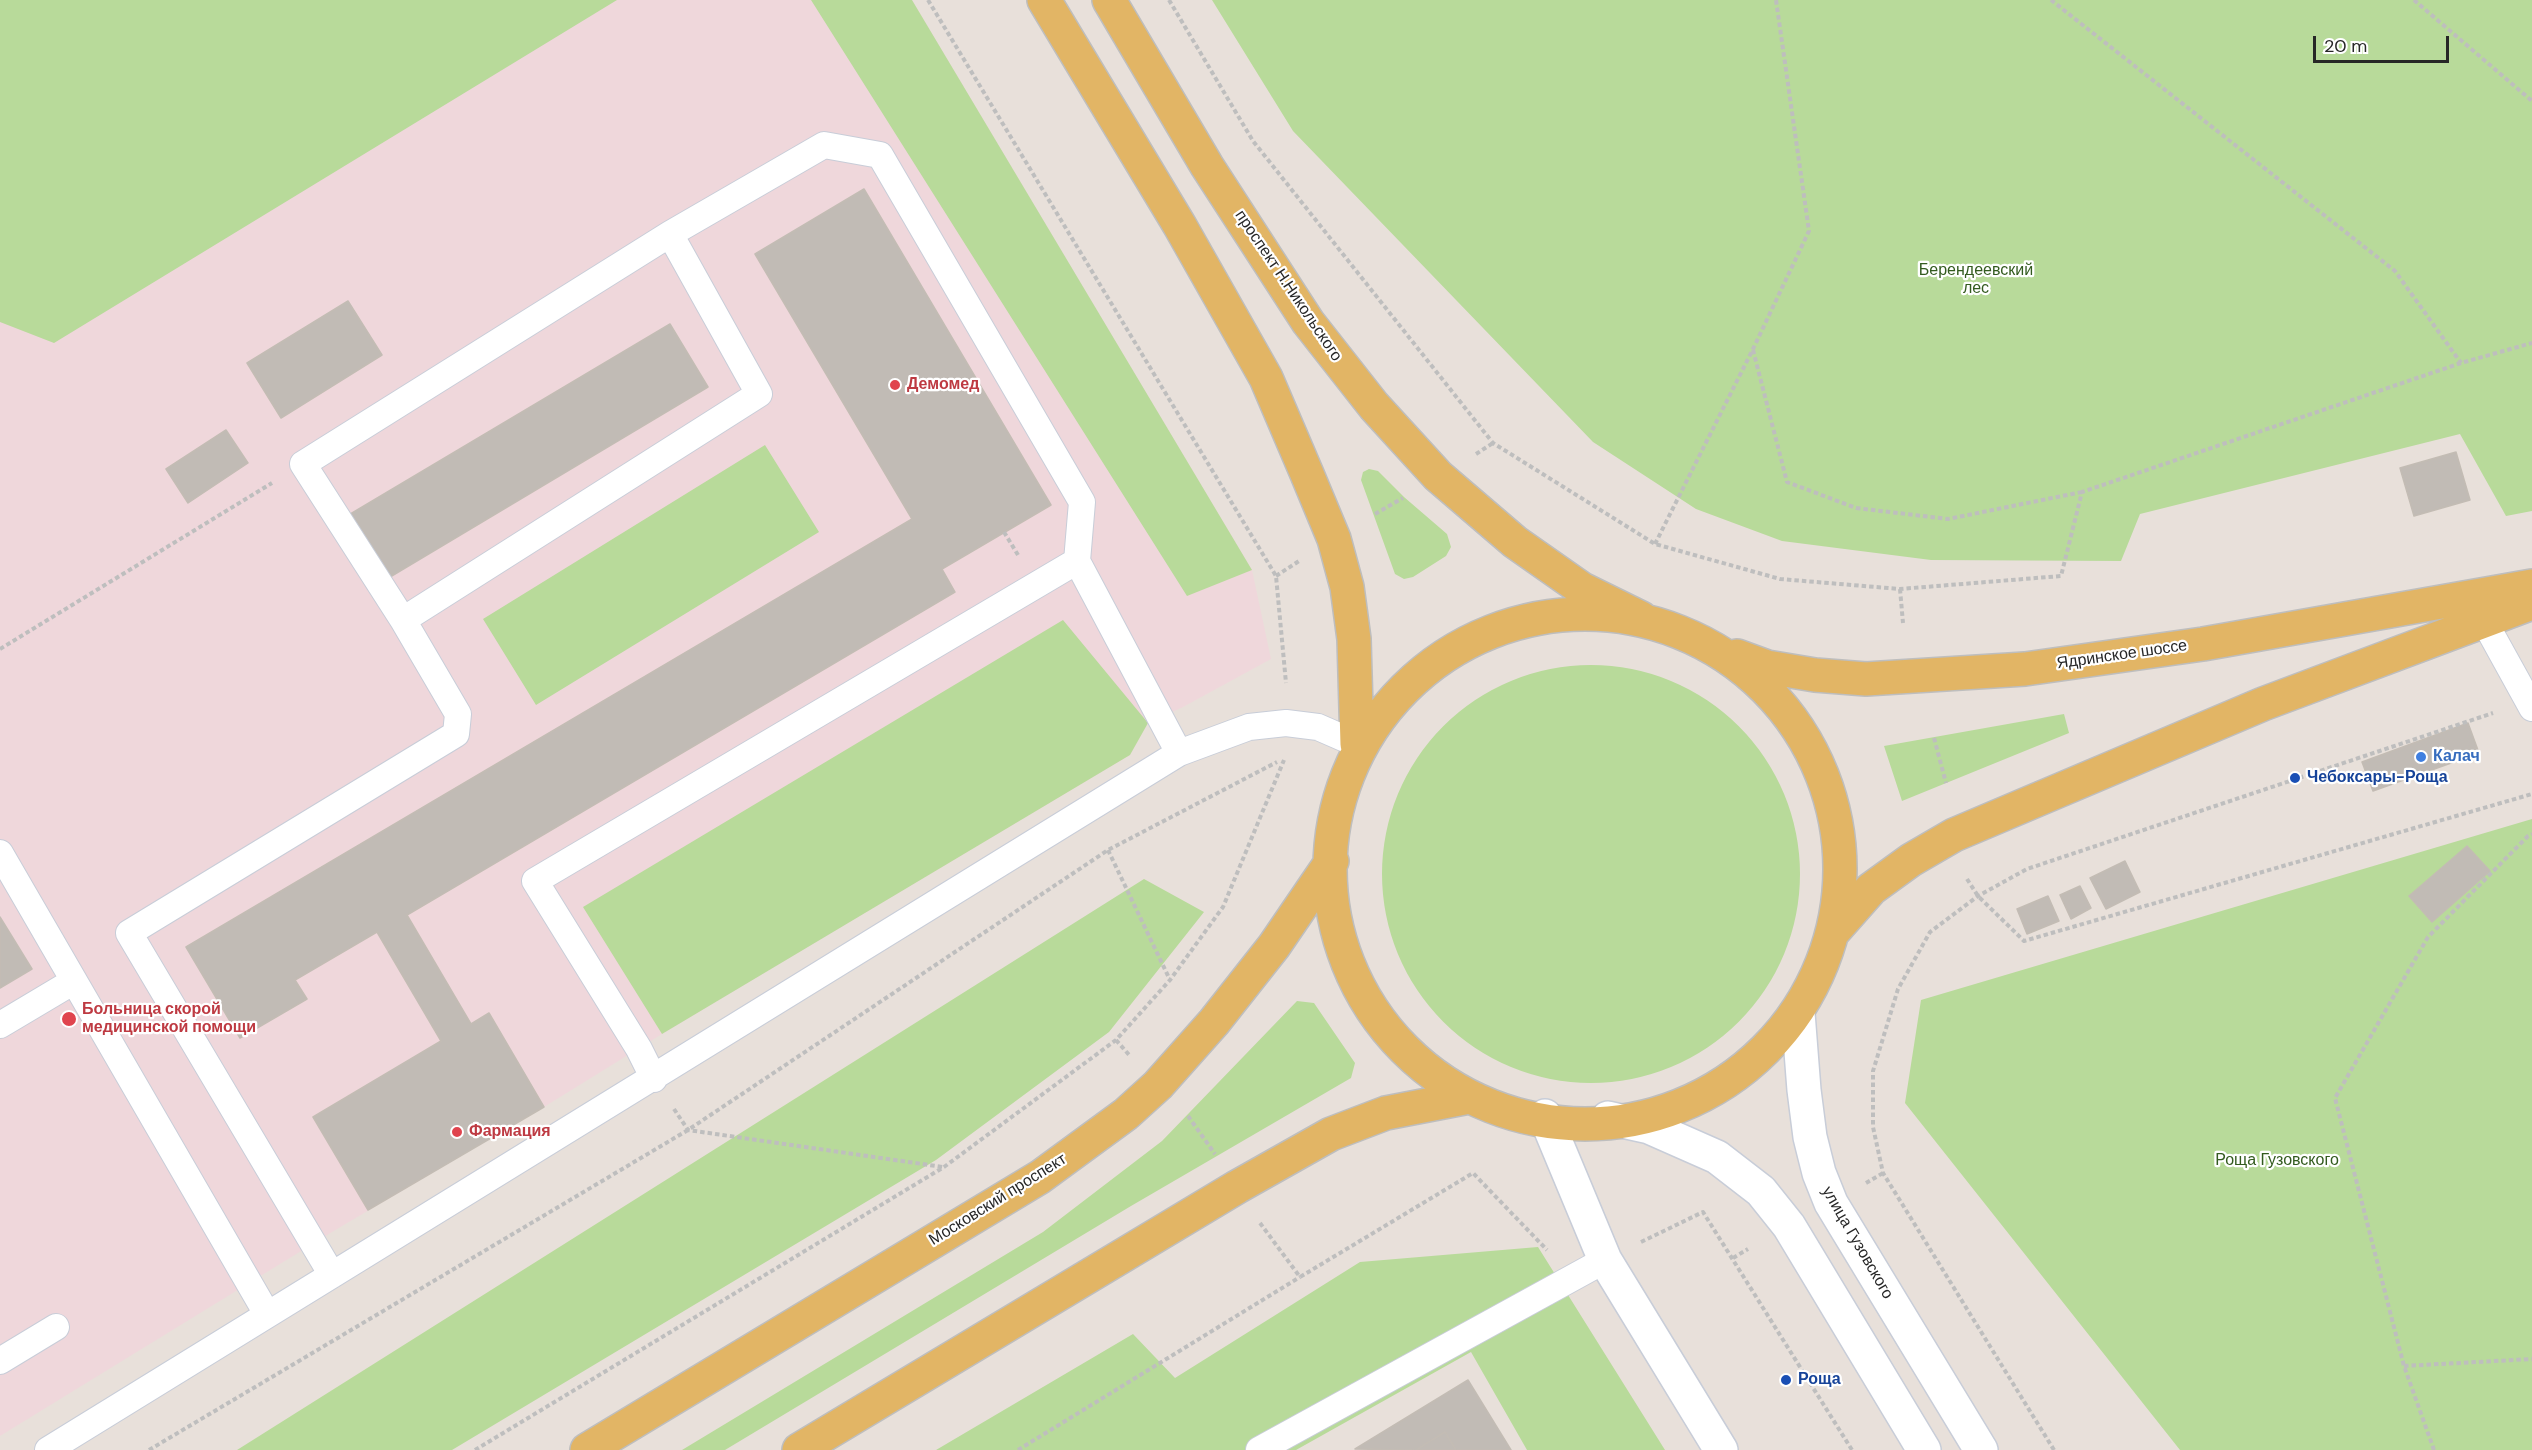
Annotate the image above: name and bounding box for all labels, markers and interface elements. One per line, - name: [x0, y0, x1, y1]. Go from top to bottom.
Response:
- scale bar: [2316, 24, 2452, 62]
- text: 20 m: [2324, 34, 2367, 58]
- street label: проспект Н.Никольского: [1230, 207, 1346, 365]
- park label: Берендеевский лес: [1919, 261, 2033, 299]
- place label: Демомед: [907, 375, 979, 395]
- marker: Демомед: [888, 378, 902, 392]
- street label: Ядринское шоссе: [2056, 636, 2188, 674]
- place label: Калач: [2433, 747, 2480, 767]
- marker: Калач: [2414, 750, 2428, 764]
- place label: Чебоксары-Роща: [2307, 768, 2448, 788]
- marker: Чебоксары-Роща: [2288, 771, 2302, 785]
- place label: Больница скорой медицинской помощи: [82, 1000, 256, 1038]
- marker: Больница скорой медицинской помощи: [60, 1010, 78, 1028]
- place label: Фармация: [469, 1122, 551, 1142]
- marker: Фармация: [450, 1125, 464, 1139]
- street label: Московский проспект: [926, 1150, 1070, 1250]
- park label: Роща Гузовского: [2215, 1151, 2339, 1171]
- street label: улица Гузовского: [1817, 1183, 1897, 1303]
- place label: Роща: [1798, 1370, 1841, 1390]
- marker: Роща: [1779, 1373, 1793, 1387]

